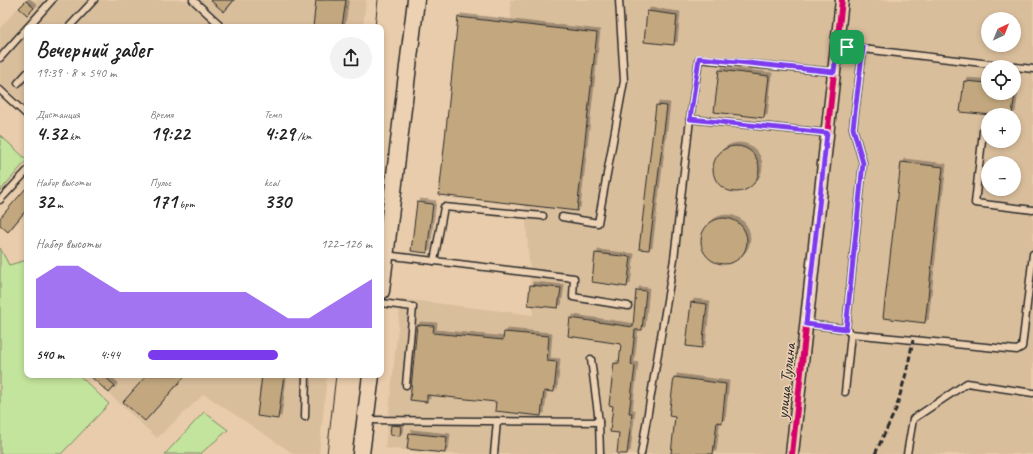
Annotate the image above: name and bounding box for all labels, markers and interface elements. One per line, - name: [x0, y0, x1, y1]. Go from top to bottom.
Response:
- north arrow: [981, 12, 1021, 52]
- map controls: [981, 12, 1021, 196]
- pin: [830, 30, 864, 64]
- text: Вечерний забег: [36, 36, 151, 64]
- icon: arrive: [836, 36, 858, 58]
- button: share: [330, 37, 372, 79]
- button: locate: [981, 60, 1021, 100]
- text: 19:39 · 8 × 540 m: [36, 65, 117, 81]
- text: Дистанция: [36, 107, 80, 121]
- text: Время: [150, 107, 173, 121]
- text: Темп: [264, 107, 282, 121]
- button: +: [981, 108, 1021, 148]
- text: 4.32: [36, 121, 67, 146]
- text: 19:22: [150, 121, 190, 146]
- text: 4:29: [264, 121, 295, 146]
- text: km: [67, 129, 80, 143]
- text: /km: [295, 129, 312, 143]
- button: −: [981, 156, 1021, 196]
- text: Набор высоты: [36, 175, 91, 189]
- text: Пульс: [150, 175, 171, 189]
- text: kcal: [264, 175, 279, 189]
- text: 32: [36, 189, 54, 214]
- text: 171: [150, 189, 177, 214]
- text: 330: [264, 189, 291, 214]
- text: m: [54, 197, 63, 211]
- text: bpm: [177, 197, 195, 211]
- text: Набор высоты: [36, 236, 101, 252]
- text: 122–126 m: [321, 236, 372, 252]
- street label: улица Тулина: [771, 340, 801, 421]
- text: 540 m: [36, 347, 64, 363]
- text: 4:44: [100, 347, 120, 363]

